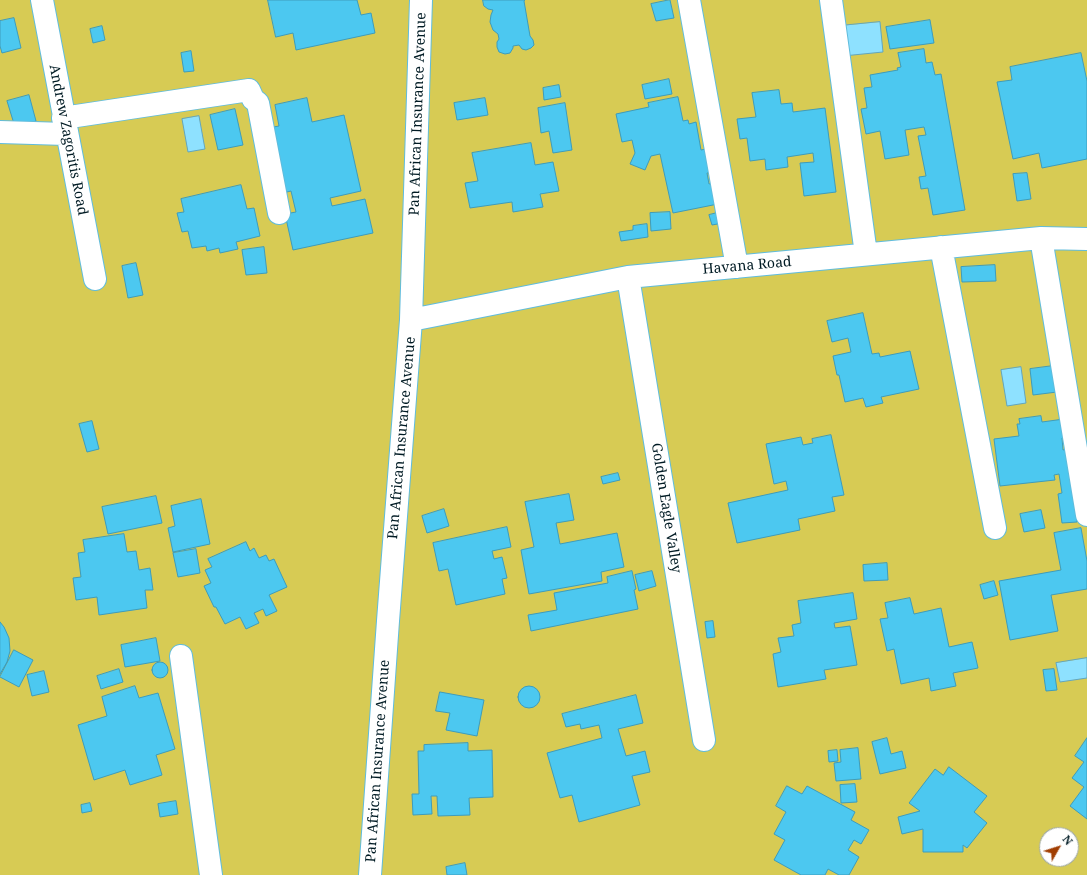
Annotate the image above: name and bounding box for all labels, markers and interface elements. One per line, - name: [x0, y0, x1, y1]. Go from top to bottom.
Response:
- street label: Pan African Insurance Avenue: [406, 12, 430, 216]
- street label: Andrew Zagoritis Road: [45, 63, 91, 217]
- street label: Havana Road: [702, 254, 792, 278]
- street label: Pan African Insurance Avenue: [385, 336, 419, 540]
- street label: Golden Eagle Valley: [647, 442, 685, 574]
- street label: Pan African Insurance Avenue: [363, 659, 393, 863]
- north arrow: [1039, 827, 1079, 867]
- text: N: [1059, 832, 1076, 848]

